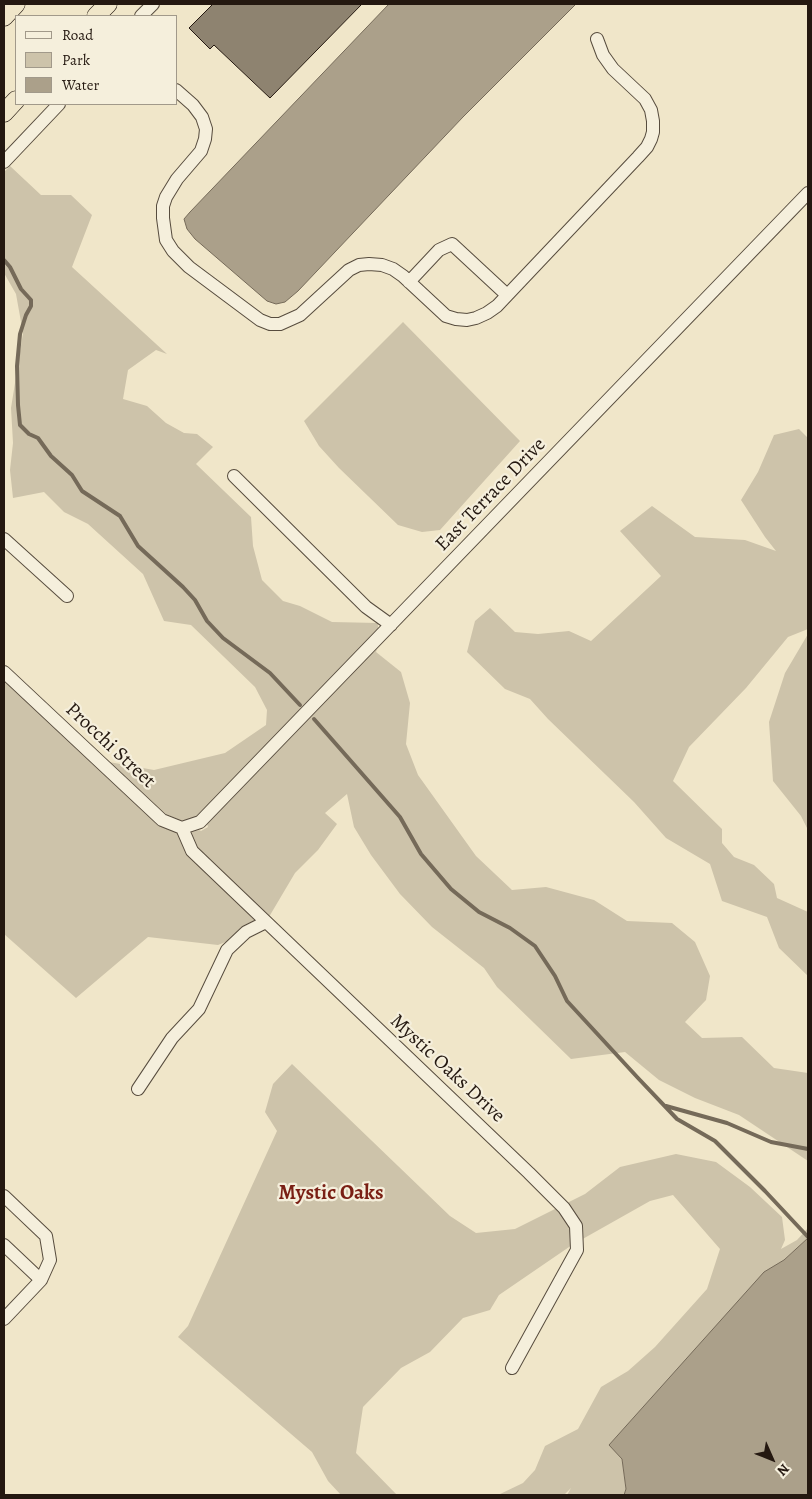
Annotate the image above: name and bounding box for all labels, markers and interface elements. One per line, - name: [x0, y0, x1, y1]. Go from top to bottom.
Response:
- legend: [15, 15, 178, 105]
- text: Road: [62, 25, 93, 45]
- text: Park: [62, 50, 90, 70]
- text: Water: [62, 75, 99, 95]
- street label: East Terrace Drive: [431, 433, 551, 557]
- street label: Procchi Street: [60, 698, 160, 794]
- street label: Mystic Oaks Drive: [385, 1010, 509, 1128]
- district label: Mystic Oaks: [278, 1181, 384, 1207]
- north arrow: [747, 1434, 797, 1484]
- text: N: [773, 1459, 794, 1480]

